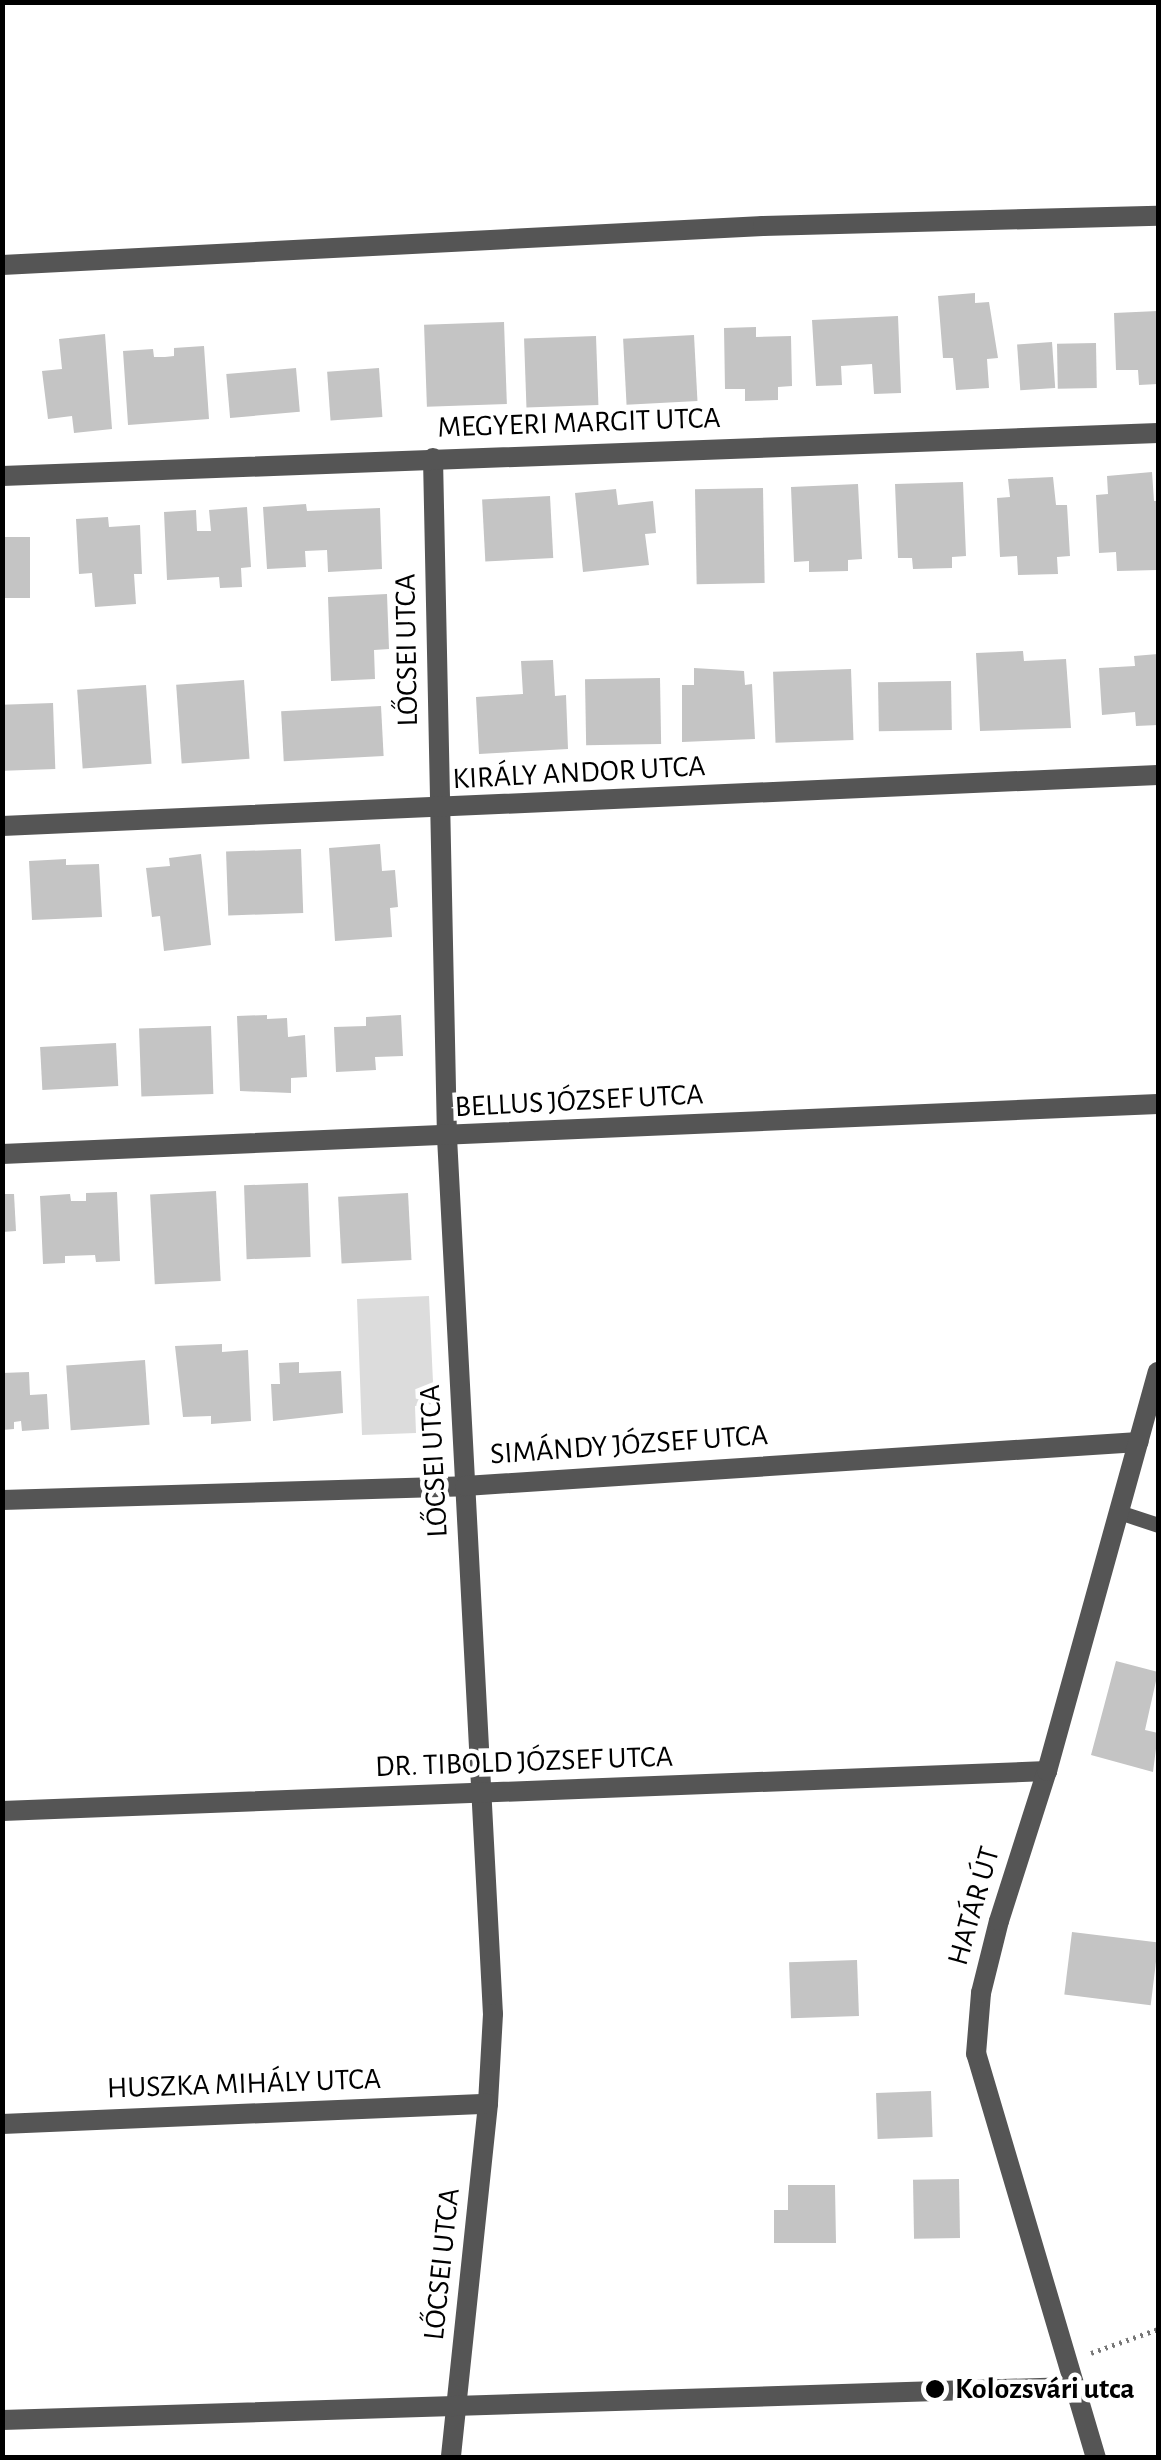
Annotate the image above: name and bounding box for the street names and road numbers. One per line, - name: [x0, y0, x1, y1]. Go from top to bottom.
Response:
- street label: MEGYERI MARGIT UTCA: [437, 400, 721, 446]
- street label: LŐCSEI UTCA: [388, 573, 426, 727]
- street label: KIRÁLY ANDOR UTCA: [452, 748, 706, 798]
- street label: BELLUS JÓZSEF UTCA: [454, 1077, 704, 1125]
- street label: LŐCSEI UTCA: [412, 1384, 456, 1538]
- street label: SIMÁNDY JÓZSEF UTCA: [489, 1417, 769, 1473]
- street label: DR. TIBOLD JÓZSEF UTCA: [374, 1739, 674, 1785]
- street label: HATÁR ÚT: [940, 1843, 1008, 1969]
- street label: HUSZKA MIHÁLY UTCA: [106, 2061, 382, 2107]
- street label: LŐCSEI UTCA: [416, 2186, 468, 2342]

